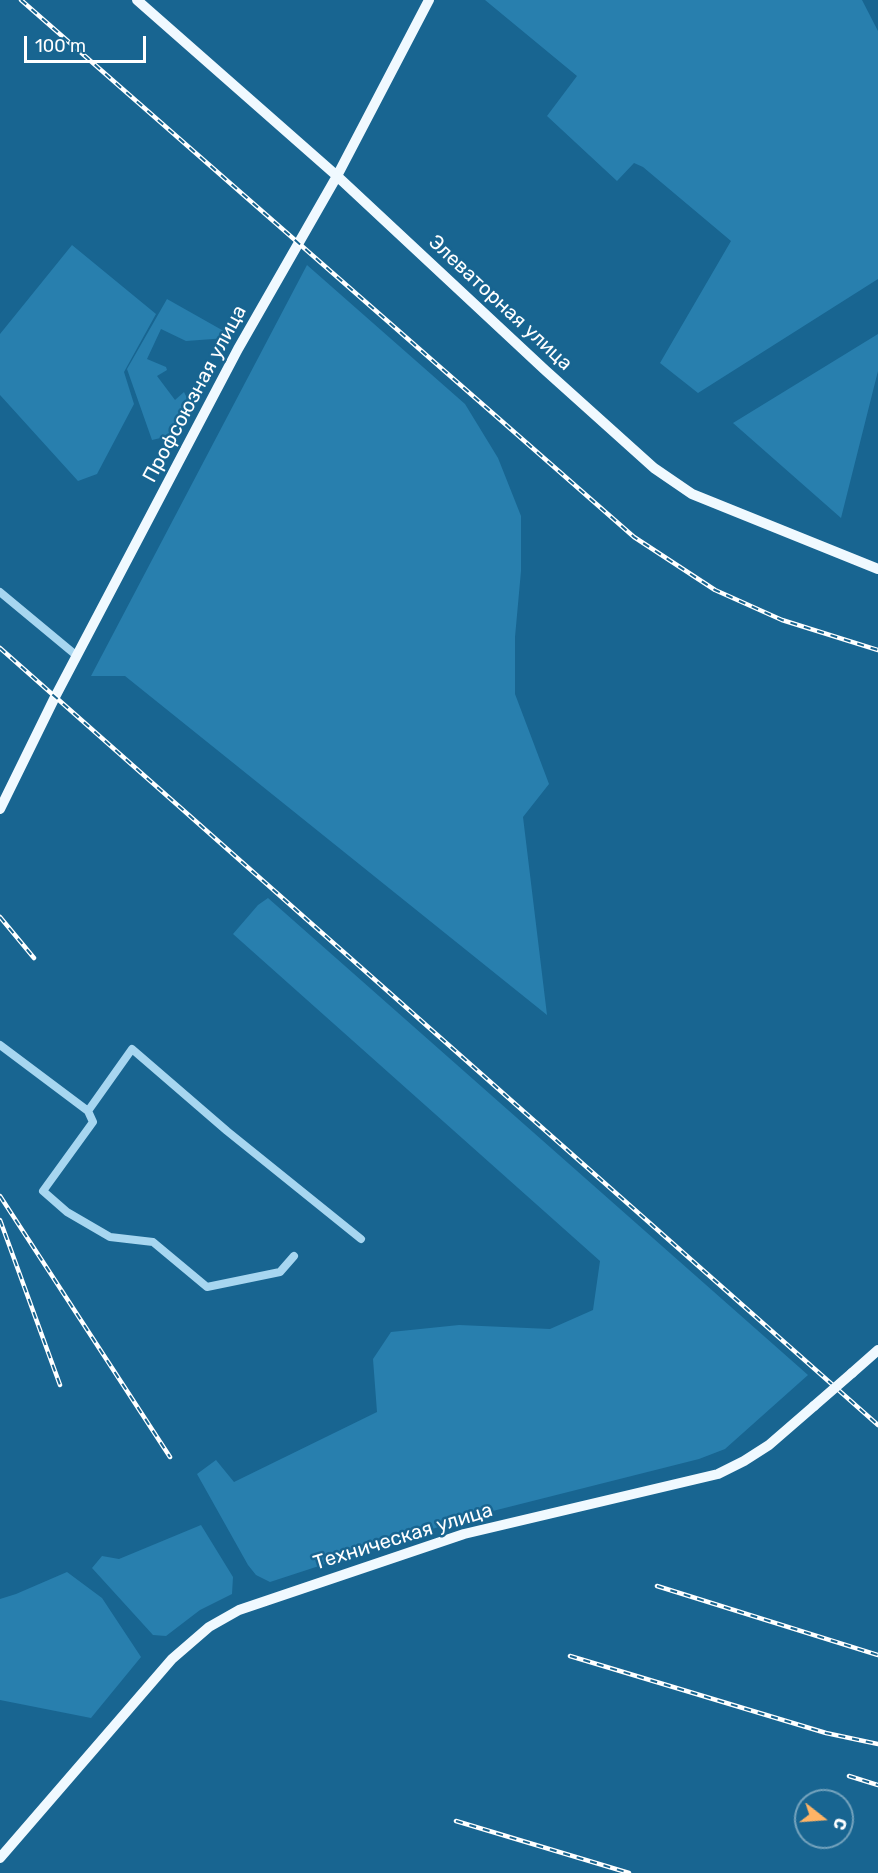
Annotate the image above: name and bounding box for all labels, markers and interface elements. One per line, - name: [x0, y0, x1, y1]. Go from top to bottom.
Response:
- scale bar: [27, 24, 148, 62]
- text: 100 m: [35, 35, 86, 57]
- street label: Элеваторная улица: [423, 230, 577, 376]
- street label: Профсоюзная улица: [138, 301, 252, 487]
- street label: Техническая улица: [310, 1498, 496, 1576]
- north arrow: [794, 1789, 854, 1849]
- text: С: [829, 1816, 851, 1832]

